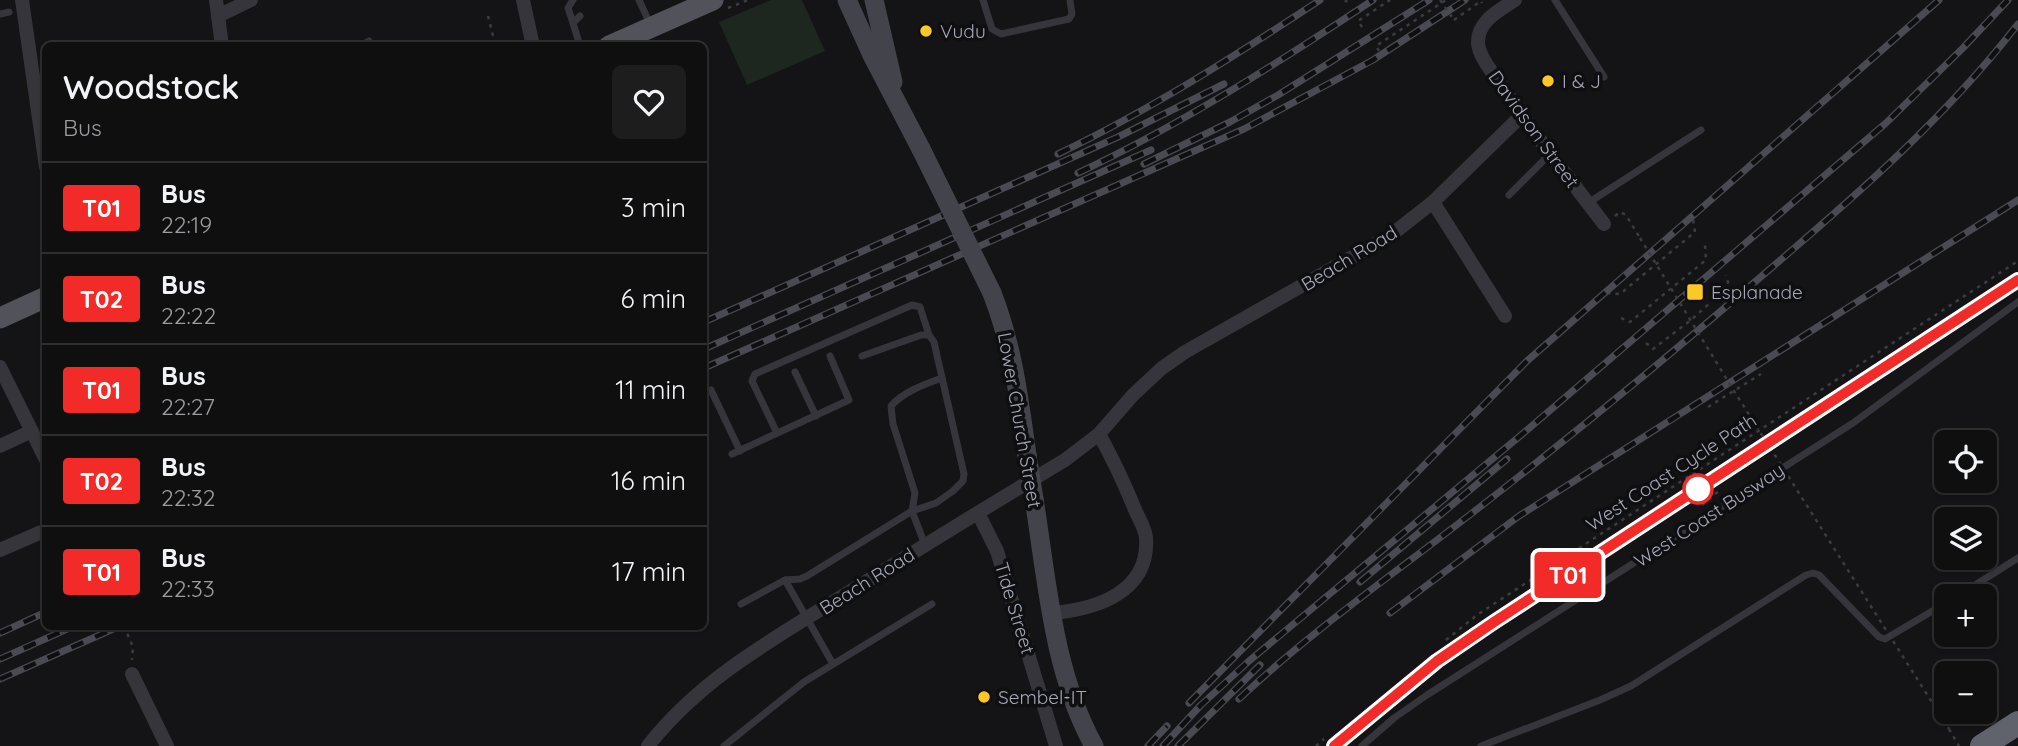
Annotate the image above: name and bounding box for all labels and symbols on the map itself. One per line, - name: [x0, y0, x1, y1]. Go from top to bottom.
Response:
- place label: Vudu: [940, 19, 986, 43]
- marker: Vudu: [918, 23, 934, 39]
- street label: Davidson Street: [1483, 66, 1585, 192]
- place label: I & J: [1562, 69, 1601, 93]
- marker: I & J: [1540, 73, 1556, 89]
- street label: Beach Road: [1297, 220, 1401, 296]
- place label: Esplanade: [1711, 280, 1803, 304]
- marker: Esplanade: [1685, 282, 1705, 302]
- street label: Lower Church Street: [993, 330, 1047, 510]
- street label: West Coast Cycle Path: [1581, 408, 1761, 536]
- street label: West Coast Busway: [1629, 458, 1789, 572]
- unlabelled marker: [1683, 474, 1713, 504]
- street label: Beach Road: [815, 542, 919, 620]
- line badge: T01: [1528, 552, 1608, 598]
- street label: Tide Street: [990, 559, 1040, 657]
- place label: Sembel-IT: [998, 685, 1087, 709]
- marker: Sembel-IT: [976, 689, 992, 705]

